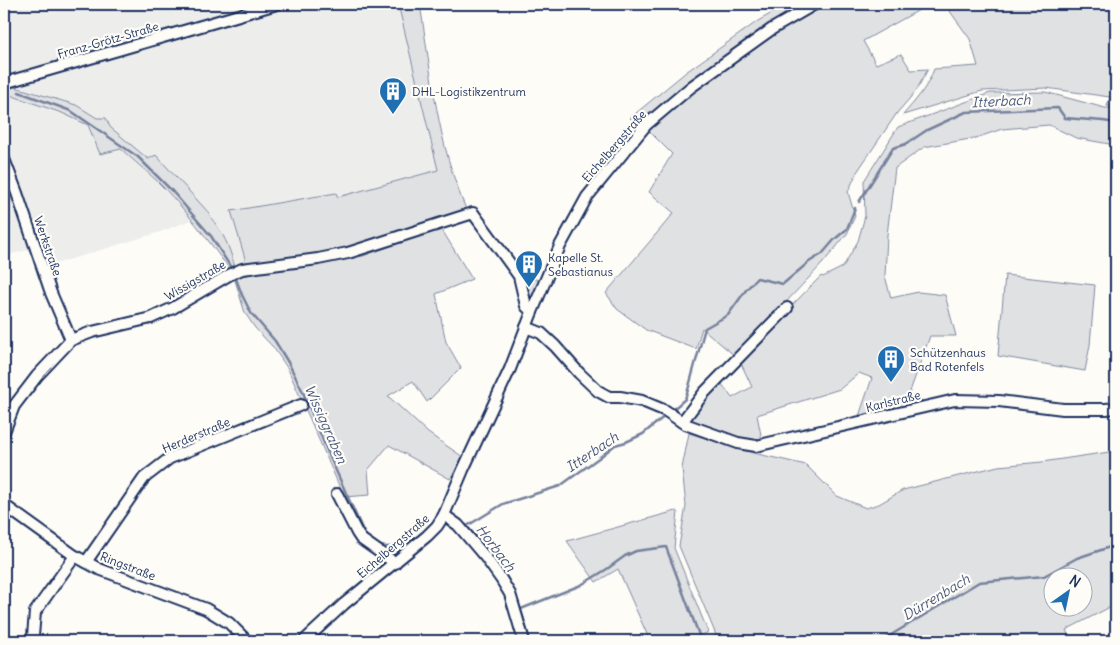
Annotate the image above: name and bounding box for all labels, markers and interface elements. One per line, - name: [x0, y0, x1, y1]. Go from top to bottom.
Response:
- street label: Franz-Grötz-Straße: [56, 18, 160, 62]
- building icon: DHL-Logistikzentrum: [378, 76, 408, 115]
- place label: DHL-Logistikzentrum: [412, 84, 527, 99]
- water label: Itterbach: [971, 90, 1032, 112]
- street label: Eichelbergstraße: [579, 107, 649, 185]
- street label: Werkstraße: [31, 214, 65, 278]
- building icon: Kapelle St. Sebastianus: [514, 249, 544, 288]
- place label: Kapelle St. Sebastianus: [548, 250, 613, 279]
- street label: Wissigstraße: [162, 256, 228, 304]
- building icon: Schützenhaus Bad Rotenfels: [876, 344, 906, 383]
- place label: Schützenhaus Bad Rotenfels: [910, 345, 986, 374]
- water label: Wissiggraben: [301, 382, 352, 467]
- street label: Karlstraße: [864, 387, 922, 415]
- street label: Herderstraße: [160, 414, 232, 456]
- water label: Itterbach: [562, 427, 622, 476]
- street label: Eichelbergstraße: [354, 511, 432, 581]
- water label: Horbach: [472, 521, 520, 576]
- street label: Ringstraße: [98, 549, 158, 583]
- north arrow: [1042, 568, 1092, 618]
- water label: Dürrenbach: [899, 569, 974, 624]
- text: N: [1066, 571, 1084, 591]

